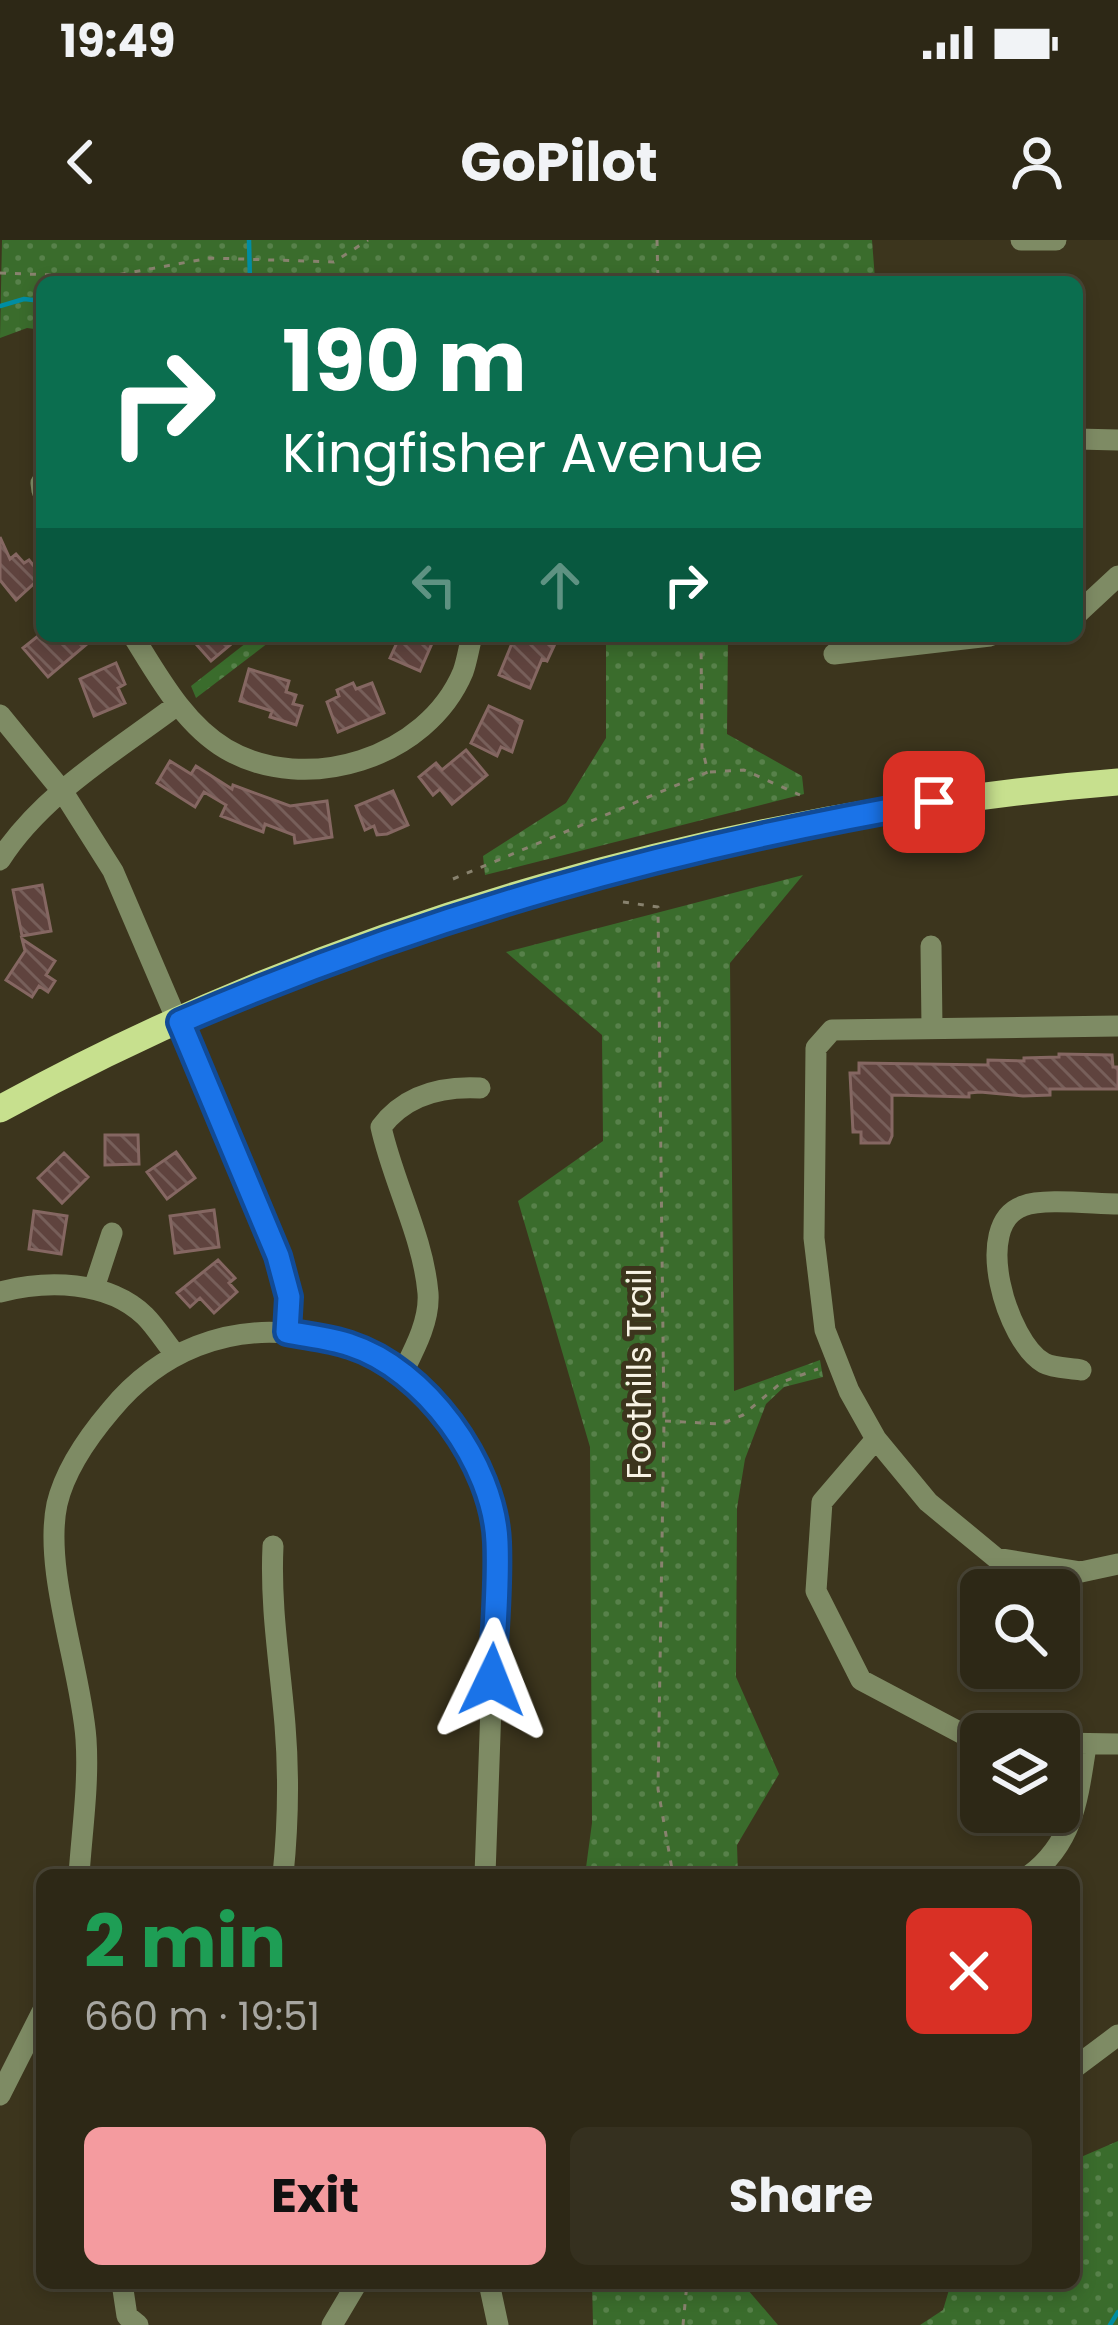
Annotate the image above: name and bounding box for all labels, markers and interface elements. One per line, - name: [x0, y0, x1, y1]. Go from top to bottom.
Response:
- text: 19:49: [60, 10, 176, 73]
- text: GoPilot: [460, 124, 658, 200]
- icon: back: [48, 129, 114, 195]
- icon: person: [1004, 129, 1070, 195]
- text: 190 m: [282, 303, 527, 420]
- icon: right: [84, 324, 240, 480]
- text: Kingfisher Avenue: [282, 415, 763, 491]
- icon: left: [401, 552, 467, 618]
- icon: ahead: [527, 552, 593, 618]
- icon: right: [653, 552, 719, 618]
- pin: [883, 751, 985, 853]
- icon: arrive: [901, 769, 967, 835]
- street label: Foothills Trail: [616, 1268, 663, 1480]
- map controls: [960, 1569, 1080, 1833]
- button: search: [960, 1569, 1080, 1689]
- position arrow: [429, 1617, 555, 1743]
- button: layers: [960, 1713, 1080, 1833]
- text: 2 min: [84, 1891, 286, 1992]
- button: close: [906, 1908, 1032, 2034]
- text: 660 m · 19:51: [84, 1989, 320, 2044]
- button: Exit: [84, 2127, 546, 2265]
- button: Share: [570, 2127, 1032, 2265]

